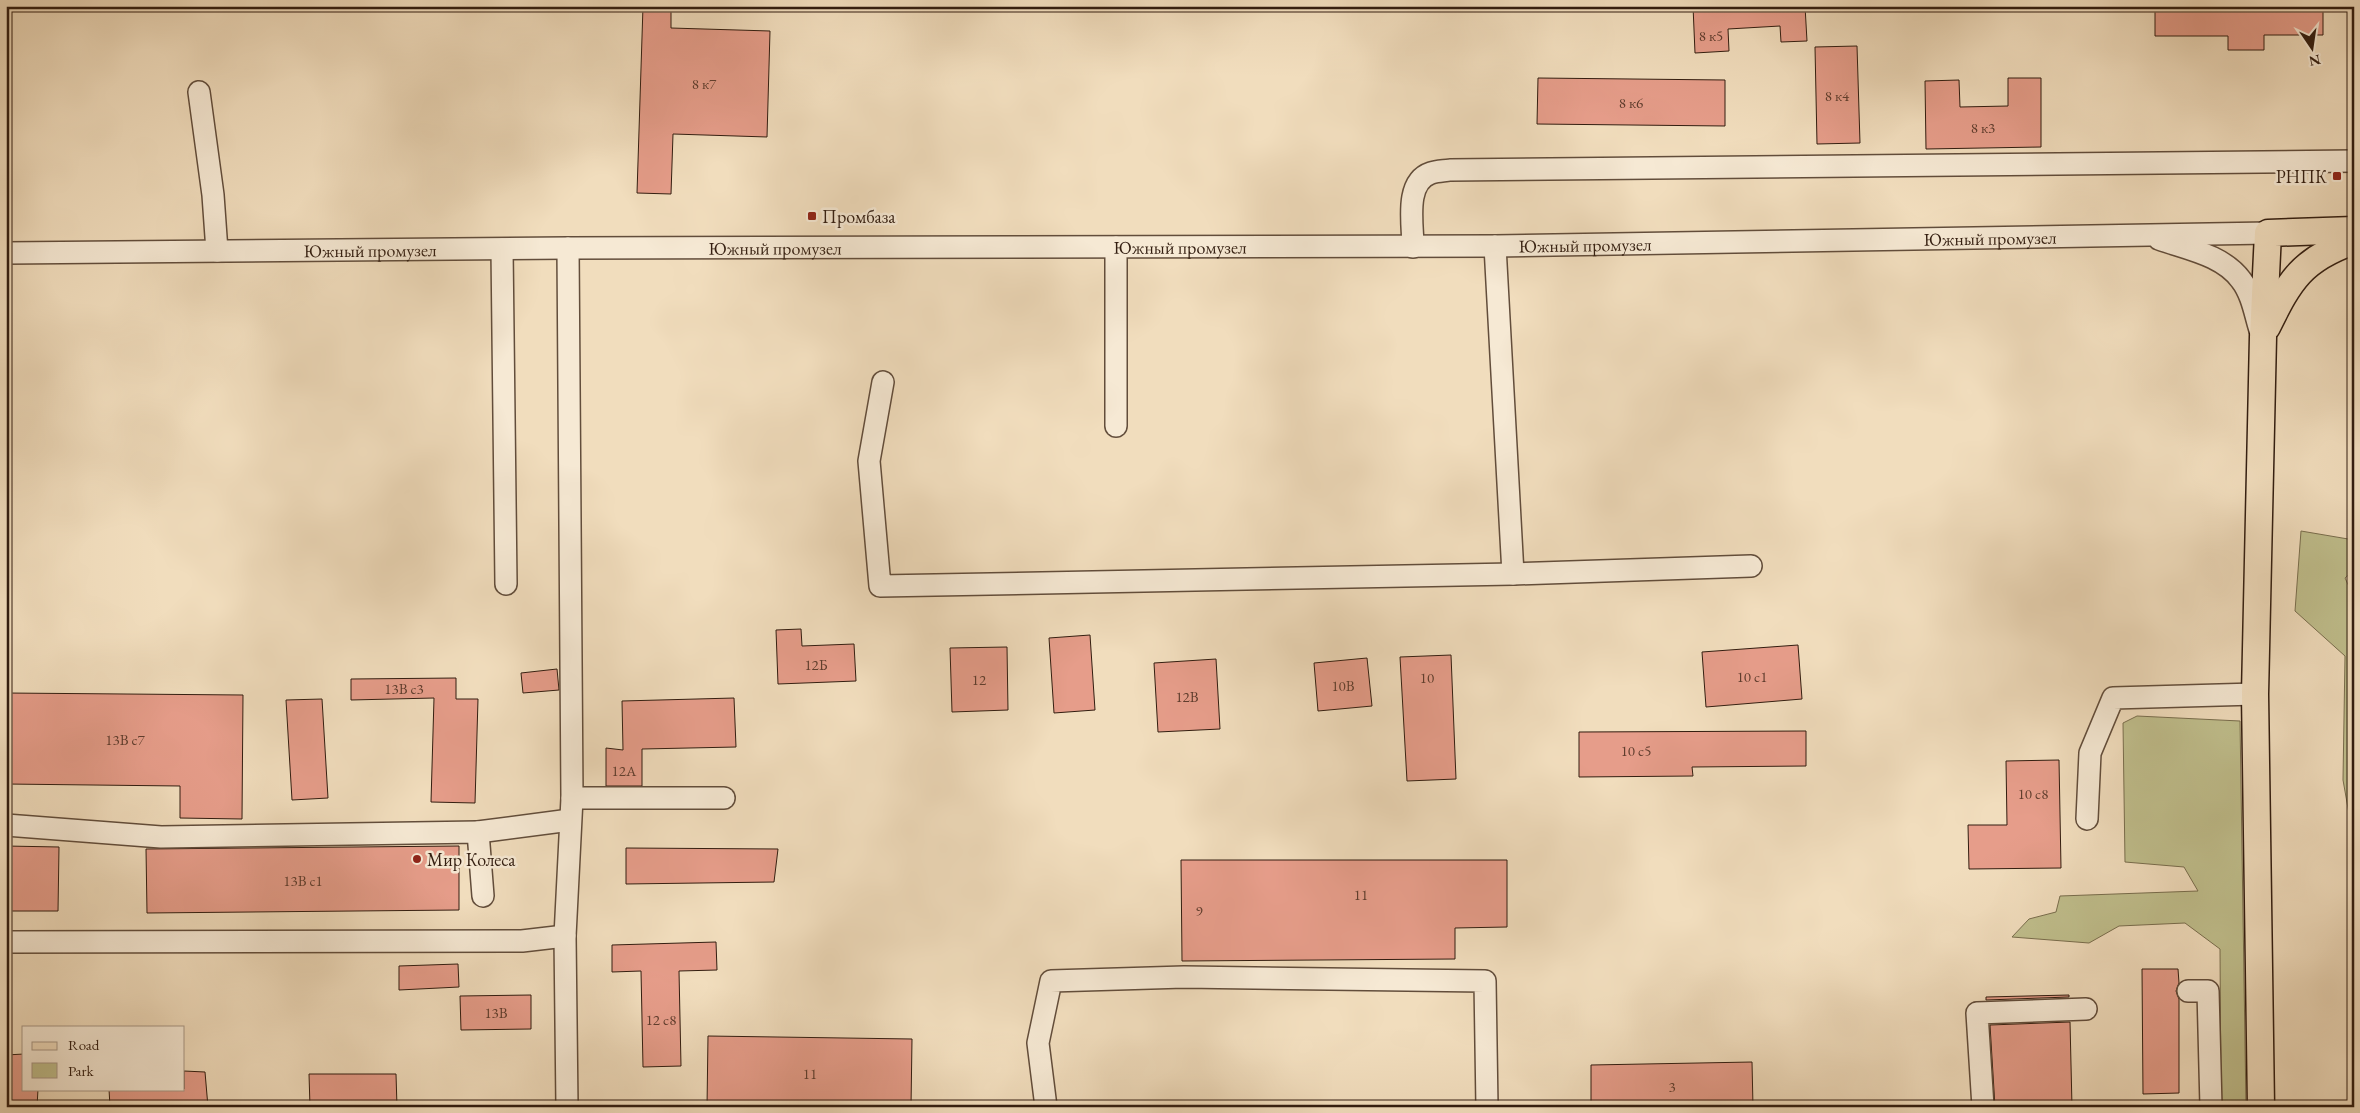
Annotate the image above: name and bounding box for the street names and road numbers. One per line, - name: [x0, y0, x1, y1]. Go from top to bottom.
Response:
- street label: Южный промузел: [1923, 225, 2057, 250]
- street label: Южный промузел: [1518, 232, 1652, 257]
- street label: Южный промузел: [1113, 235, 1247, 258]
- street label: Южный промузел: [708, 236, 842, 259]
- street label: Южный промузел: [303, 238, 437, 262]

